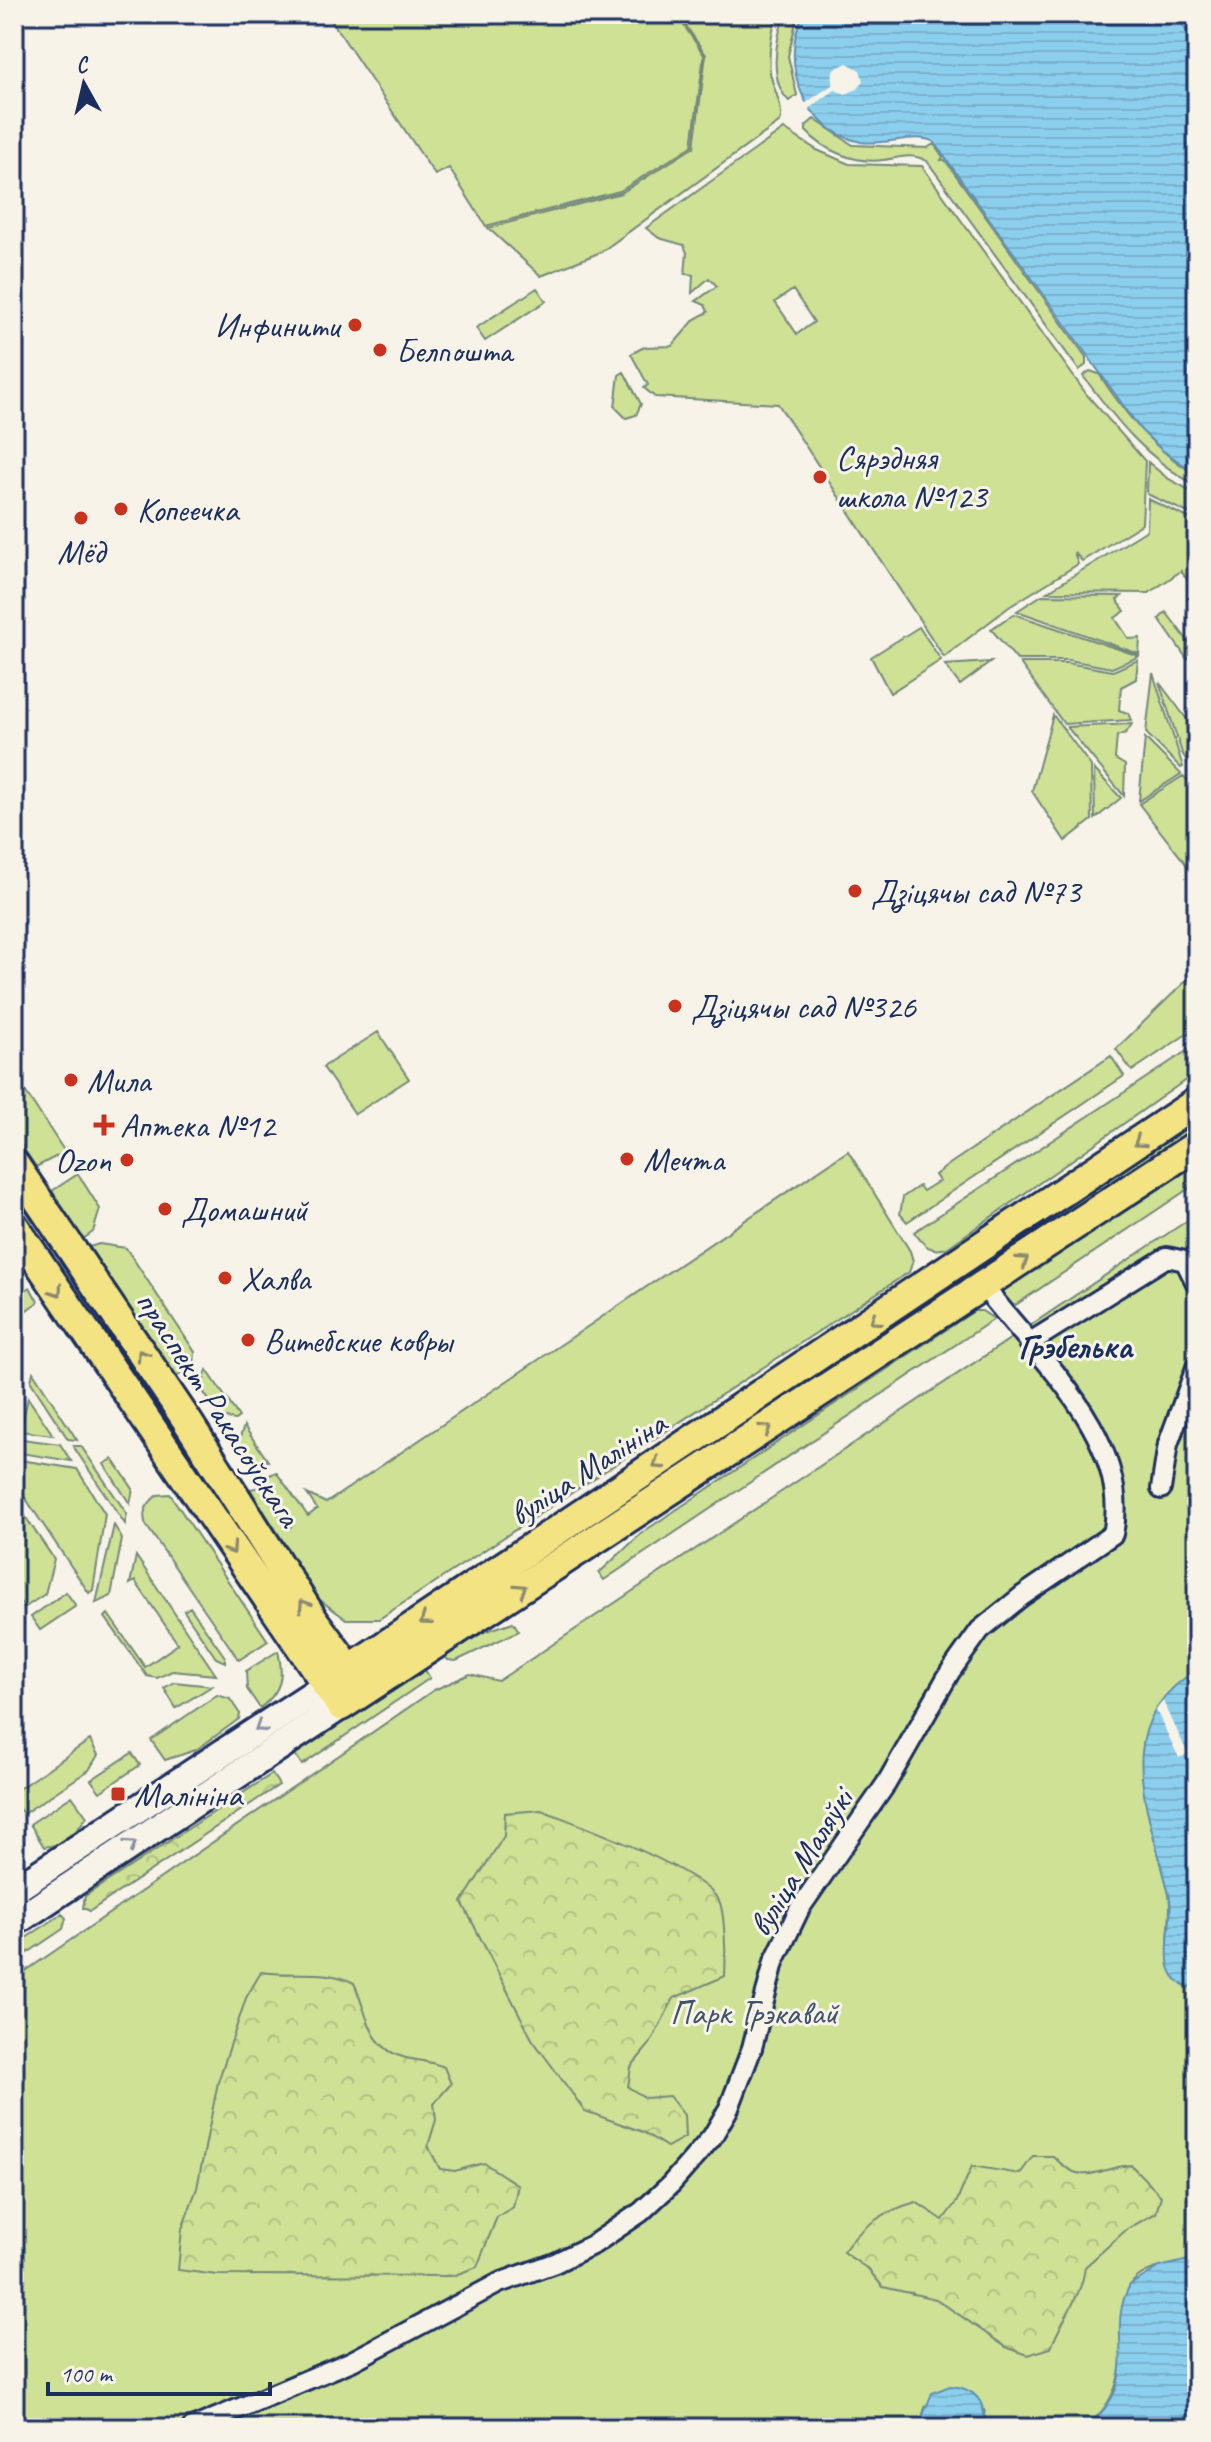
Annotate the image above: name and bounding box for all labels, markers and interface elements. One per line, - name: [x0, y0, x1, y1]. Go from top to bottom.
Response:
- north arrow: [44, 44, 124, 124]
- text: С: [74, 50, 92, 80]
- place label: Инфинити: [215, 304, 342, 347]
- marker: Инфинити: [346, 316, 364, 334]
- place label: Белпошта: [396, 329, 515, 372]
- marker: Белпошта: [371, 341, 389, 359]
- place label: Сярэдняя школа №123: [836, 436, 989, 518]
- marker: Сярэдняя школа №123: [811, 468, 829, 486]
- place label: Копеечка: [137, 488, 240, 531]
- marker: Копеечка: [112, 500, 130, 518]
- marker: Мёд: [72, 509, 90, 527]
- place label: Мёд: [57, 530, 108, 573]
- place label: Дзіцячы сад №73: [871, 870, 1083, 913]
- marker: Дзіцячы сад №73: [846, 882, 864, 900]
- place label: Дзіцячы сад №326: [691, 985, 918, 1028]
- marker: Дзіцячы сад №326: [666, 997, 684, 1015]
- place label: Мила: [87, 1059, 153, 1102]
- marker: Мила: [62, 1071, 80, 1089]
- place label: Аптека №12: [120, 1104, 277, 1147]
- marker: Аптека №12: [95, 1116, 113, 1134]
- one-way arrow: [1133, 1132, 1147, 1147]
- place label: Мечта: [643, 1138, 727, 1181]
- place label: Ozon: [55, 1139, 112, 1182]
- marker: Мечта: [618, 1150, 636, 1168]
- marker: Ozon: [118, 1151, 136, 1169]
- place label: Домашний: [181, 1188, 309, 1231]
- marker: Домашний: [156, 1200, 174, 1218]
- one-way arrow: [1014, 1256, 1028, 1271]
- place label: Халва: [241, 1257, 313, 1300]
- marker: Халва: [216, 1269, 234, 1287]
- one-way arrow: [48, 1282, 63, 1296]
- street label: праспект Ракасоўскага: [126, 1282, 312, 1536]
- one-way arrow: [869, 1311, 883, 1326]
- place label: Витебские ковры: [264, 1319, 455, 1362]
- district label: Грэбелька: [1018, 1323, 1134, 1369]
- marker: Витебские ковры: [239, 1331, 257, 1349]
- one-way arrow: [137, 1349, 152, 1363]
- street label: вуліца Малініна: [501, 1400, 676, 1535]
- one-way arrow: [758, 1424, 772, 1439]
- one-way arrow: [652, 1455, 667, 1470]
- one-way arrow: [221, 1540, 236, 1555]
- one-way arrow: [513, 1584, 527, 1599]
- one-way arrow: [299, 1600, 314, 1614]
- one-way arrow: [419, 1610, 433, 1625]
- one-way arrow: [255, 1718, 269, 1733]
- place label: Малініна: [134, 1773, 244, 1816]
- street label: вуліца Маляўкі: [738, 1777, 865, 1944]
- marker: Малініна: [109, 1785, 127, 1803]
- one-way arrow: [122, 1840, 137, 1855]
- park label: Парк Грэкавай: [670, 1991, 840, 2034]
- scale bar: [48, 2346, 270, 2396]
- text: 100 m: [60, 2359, 114, 2389]

